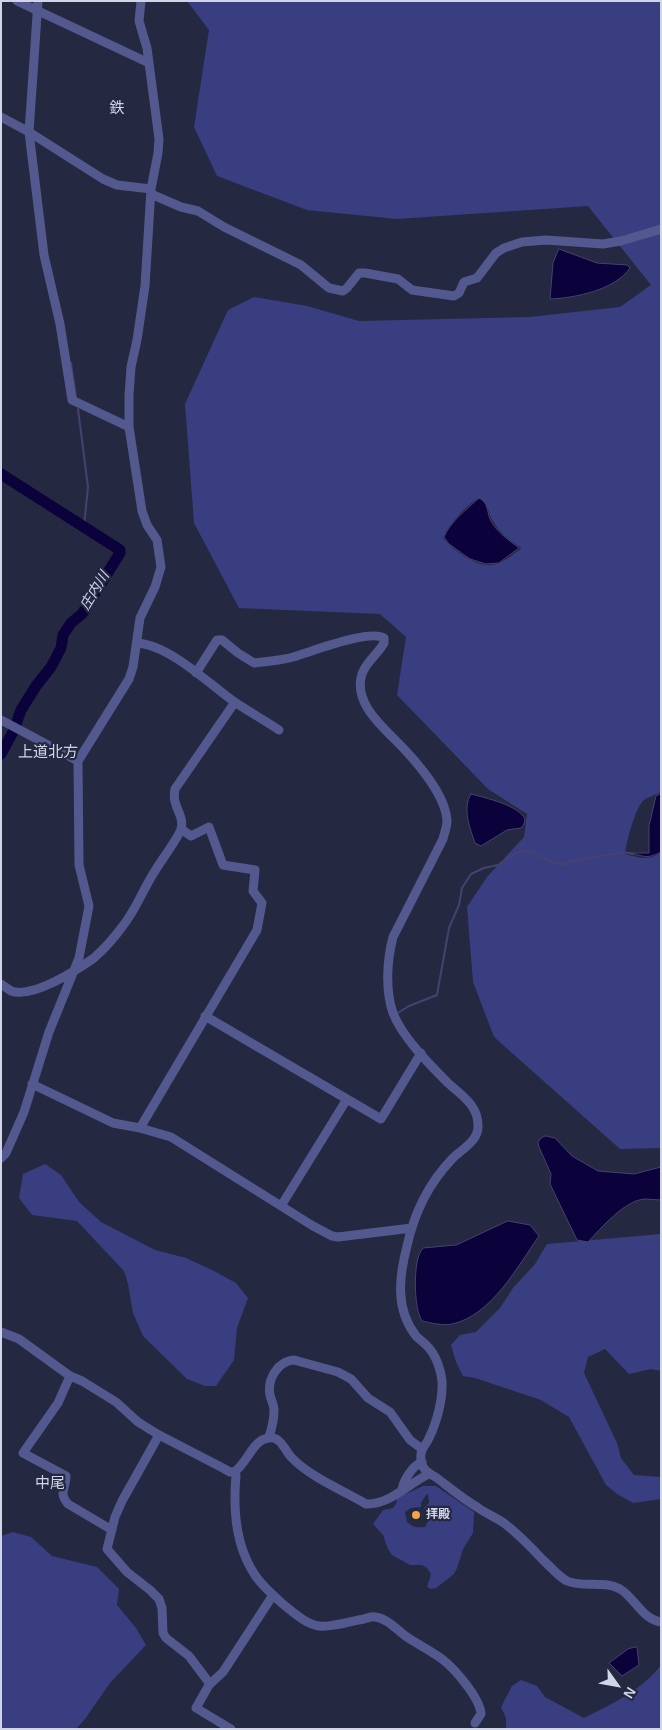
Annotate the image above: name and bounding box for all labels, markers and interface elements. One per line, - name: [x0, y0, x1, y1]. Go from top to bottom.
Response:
- district label: 鉄: [110, 100, 124, 118]
- water label: 庄内川: [77, 569, 113, 613]
- district label: 上道北方: [18, 744, 78, 762]
- district label: 中尾: [35, 1475, 65, 1493]
- place label: 拝殿: [426, 1508, 450, 1522]
- marker: 拝殿: [410, 1509, 422, 1521]
- north arrow: [592, 1660, 642, 1710]
- text: N: [620, 1684, 639, 1701]

